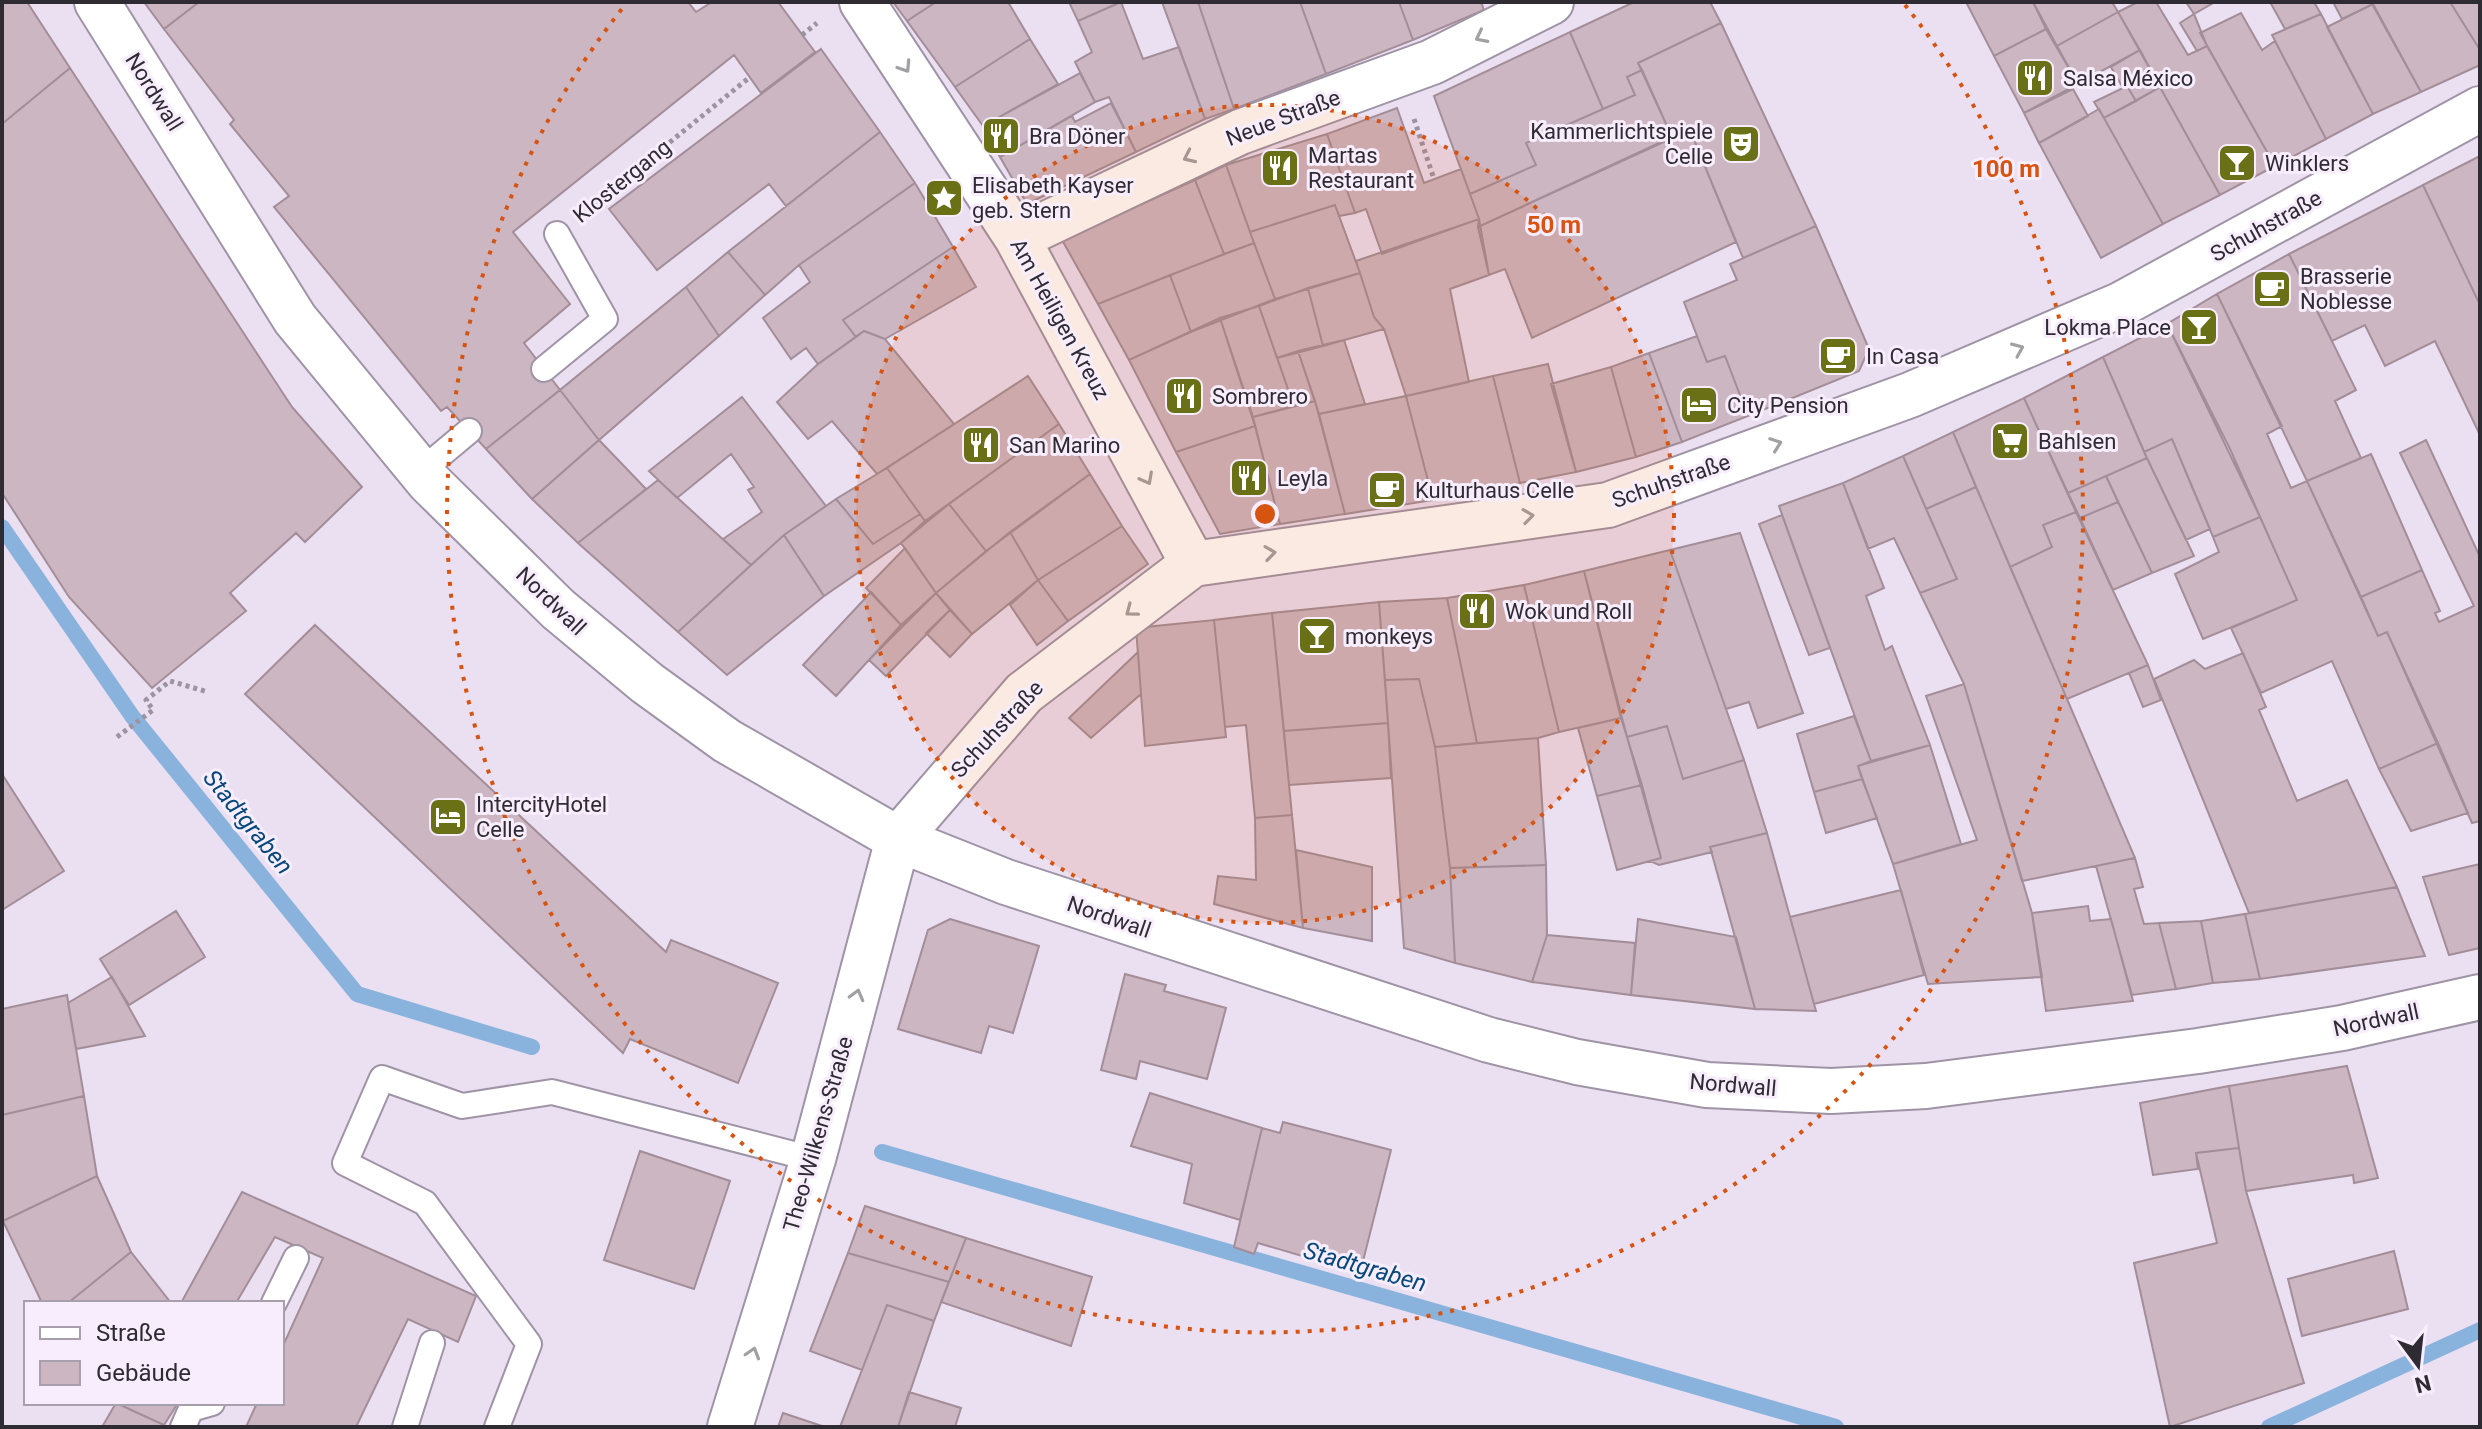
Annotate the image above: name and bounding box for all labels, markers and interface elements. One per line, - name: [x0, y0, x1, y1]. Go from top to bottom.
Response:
- one-way arrow: [1474, 28, 1489, 43]
- street label: Nordwall: [120, 48, 188, 136]
- restaurant icon: Salsa México: [2014, 57, 2056, 99]
- one-way arrow: [895, 59, 910, 73]
- place label: Salsa México: [2063, 66, 2193, 91]
- street label: Neue Straße: [1222, 85, 1344, 151]
- restaurant icon: Bra Döner: [980, 115, 1022, 157]
- place label: Kammerlichtspiele Celle: [1530, 119, 1713, 169]
- theatre icon: Kammerlichtspiele Celle: [1720, 123, 1762, 165]
- place label: Bra Döner: [1029, 124, 1126, 149]
- street label: Klostergang: [568, 134, 676, 228]
- bar icon: Winklers: [2216, 142, 2258, 184]
- place label: Martas Restaurant: [1308, 143, 1414, 193]
- one-way arrow: [1182, 147, 1197, 163]
- restaurant icon: Martas Restaurant: [1259, 147, 1301, 189]
- place label: Winklers: [2265, 151, 2349, 176]
- text: 100 m: [1972, 155, 2040, 183]
- place label: Elisabeth Kayser geb. Stern: [972, 173, 1134, 223]
- place icon: Elisabeth Kayser geb. Stern: [923, 177, 965, 219]
- street label: Schuhstraße: [2206, 185, 2326, 267]
- text: 50 m: [1527, 211, 1581, 239]
- street label: Am Heiligen Kreuz: [1005, 234, 1115, 404]
- place label: Brasserie Noblesse: [2300, 264, 2392, 314]
- cafe icon: Brasserie Noblesse: [2251, 268, 2293, 310]
- bar icon: Lokma Place: [2178, 306, 2220, 348]
- place label: Lokma Place: [2044, 315, 2171, 340]
- cafe icon: In Casa: [1817, 335, 1859, 377]
- one-way arrow: [2010, 343, 2024, 359]
- place label: In Casa: [1866, 344, 1939, 369]
- restaurant icon: Sombrero: [1163, 375, 1205, 417]
- place label: Sombrero: [1212, 384, 1308, 409]
- hotel icon: City Pension: [1678, 384, 1720, 426]
- place label: City Pension: [1727, 393, 1849, 418]
- supermarket icon: Bahlsen: [1989, 420, 2031, 462]
- restaurant icon: San Marino: [960, 424, 1002, 466]
- place label: Bahlsen: [2038, 429, 2116, 454]
- place label: San Marino: [1009, 433, 1120, 458]
- one-way arrow: [1769, 437, 1783, 454]
- street label: Schuhstraße: [1609, 449, 1733, 513]
- restaurant icon: Leyla: [1228, 457, 1270, 499]
- place label: Leyla: [1277, 466, 1328, 491]
- cafe icon: Kulturhaus Celle: [1366, 469, 1408, 511]
- one-way arrow: [1138, 471, 1153, 486]
- place label: Kulturhaus Celle: [1415, 478, 1574, 503]
- centre of rings: [1251, 500, 1279, 528]
- one-way arrow: [1521, 508, 1535, 525]
- one-way arrow: [1264, 545, 1277, 562]
- street label: Nordwall: [511, 562, 591, 640]
- restaurant icon: Wok und Roll: [1456, 590, 1498, 632]
- place label: Wok und Roll: [1505, 599, 1632, 624]
- one-way arrow: [1125, 602, 1140, 616]
- bar icon: monkeys: [1296, 615, 1338, 657]
- place label: monkeys: [1345, 624, 1433, 649]
- street label: Schuhstraße: [946, 675, 1048, 783]
- water label: Stadtgraben: [197, 764, 299, 880]
- place label: IntercityHotel Celle: [476, 792, 607, 842]
- hotel icon: IntercityHotel Celle: [427, 796, 469, 838]
- street label: Nordwall: [1064, 891, 1154, 943]
- one-way arrow: [847, 989, 864, 1003]
- street label: Nordwall: [2331, 999, 2421, 1041]
- street label: Theo-Wilkens-Straße: [778, 1033, 858, 1235]
- street label: Nordwall: [1689, 1069, 1777, 1101]
- water label: Stadtgraben: [1300, 1236, 1430, 1298]
- legend: [24, 1301, 284, 1405]
- text: Straße: [96, 1319, 166, 1347]
- north arrow: [2378, 1325, 2458, 1405]
- one-way arrow: [744, 1346, 760, 1360]
- text: Gebäude: [96, 1359, 191, 1387]
- text: N: [2412, 1370, 2434, 1398]

